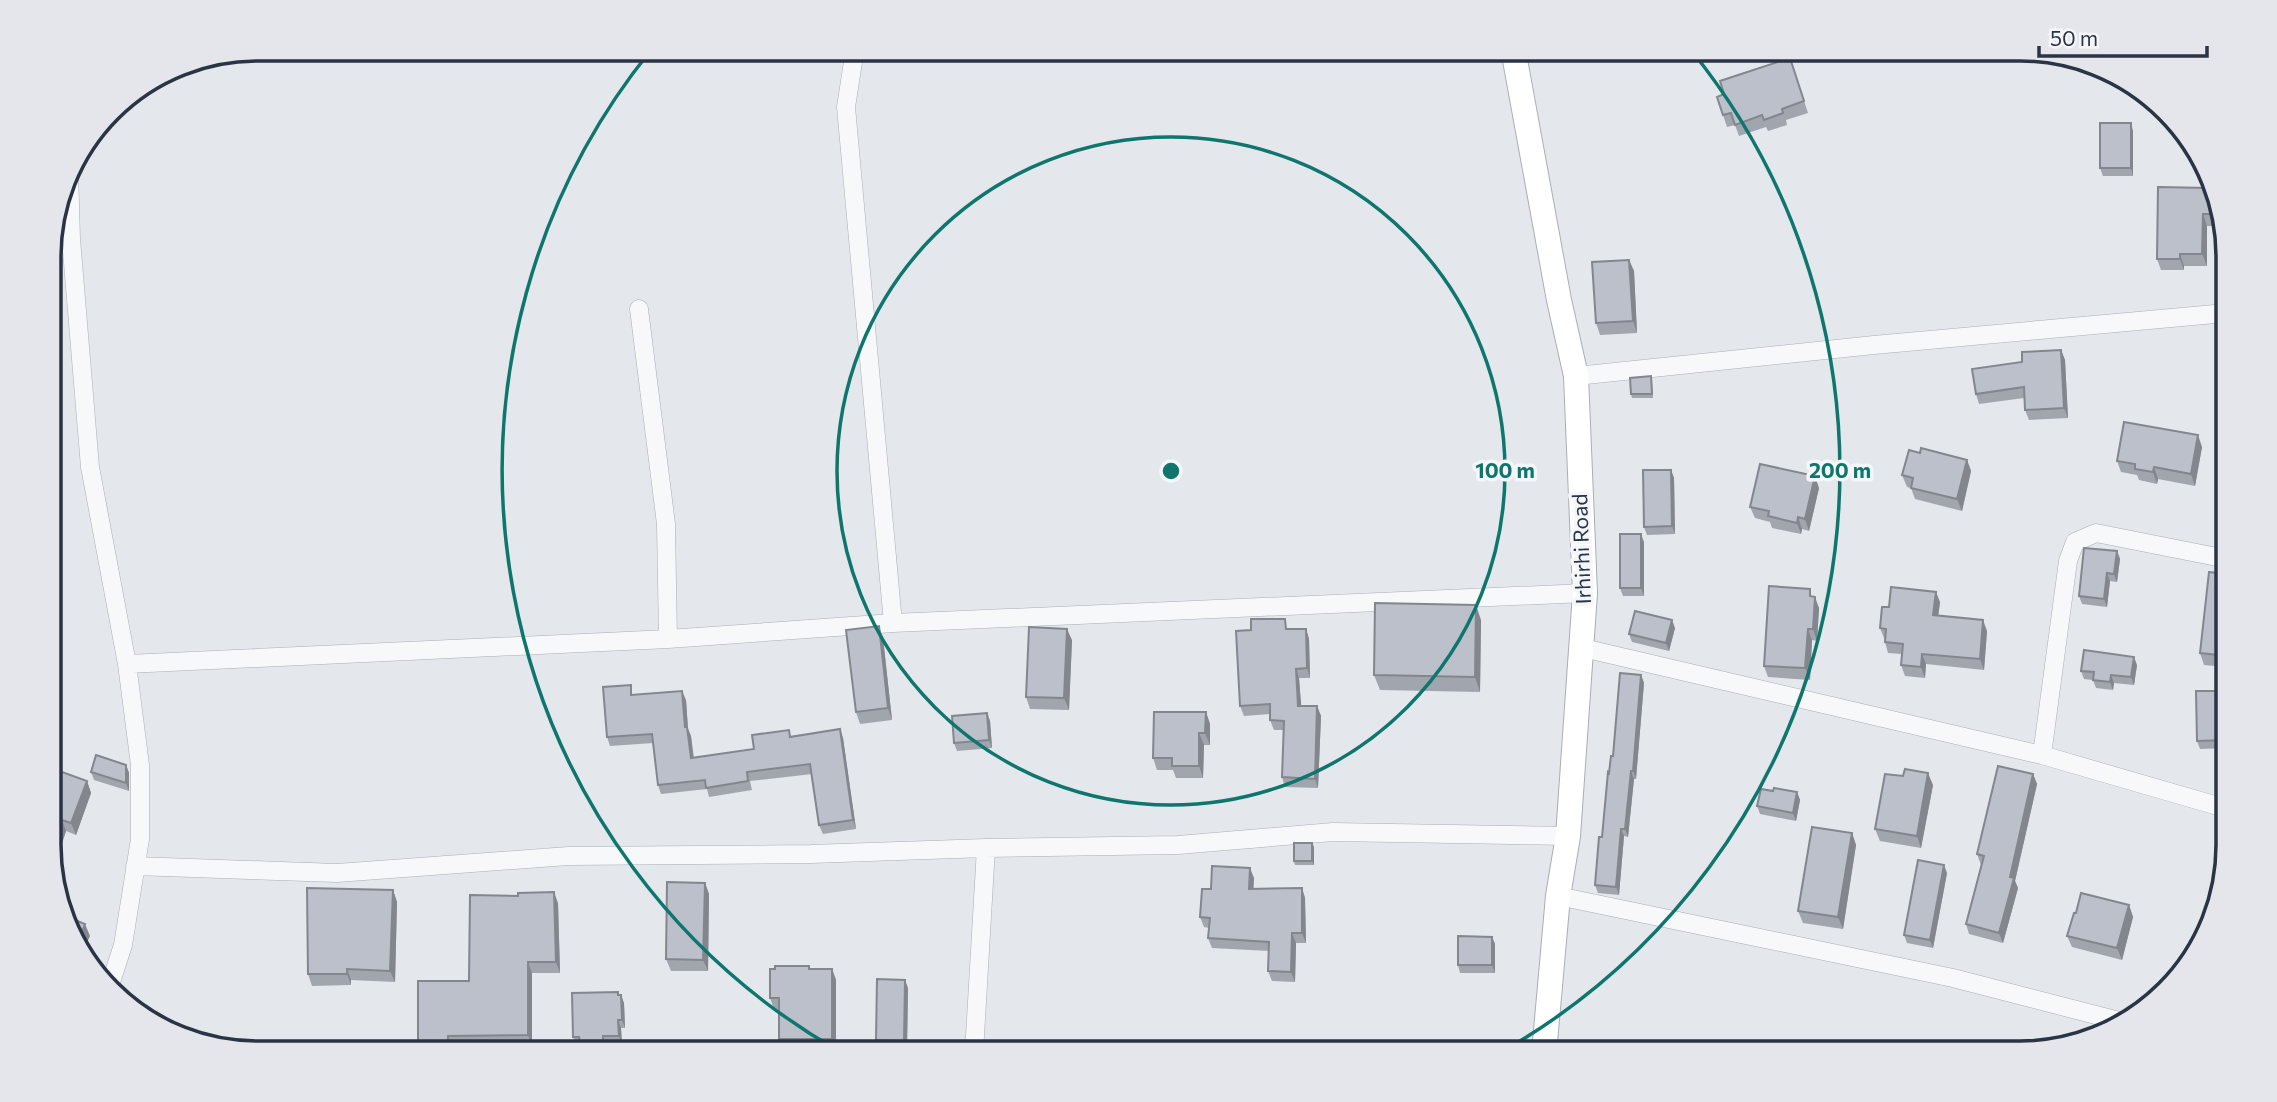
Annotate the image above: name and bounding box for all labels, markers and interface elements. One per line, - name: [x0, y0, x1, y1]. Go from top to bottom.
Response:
- scale bar: [2039, 14, 2207, 58]
- text: 50 m: [2050, 25, 2098, 50]
- text: 100 m: [1475, 457, 1535, 482]
- text: 200 m: [1809, 457, 1871, 482]
- centre of rings: [1159, 459, 1183, 483]
- street label: Irhirhi Road: [1566, 493, 1595, 605]

